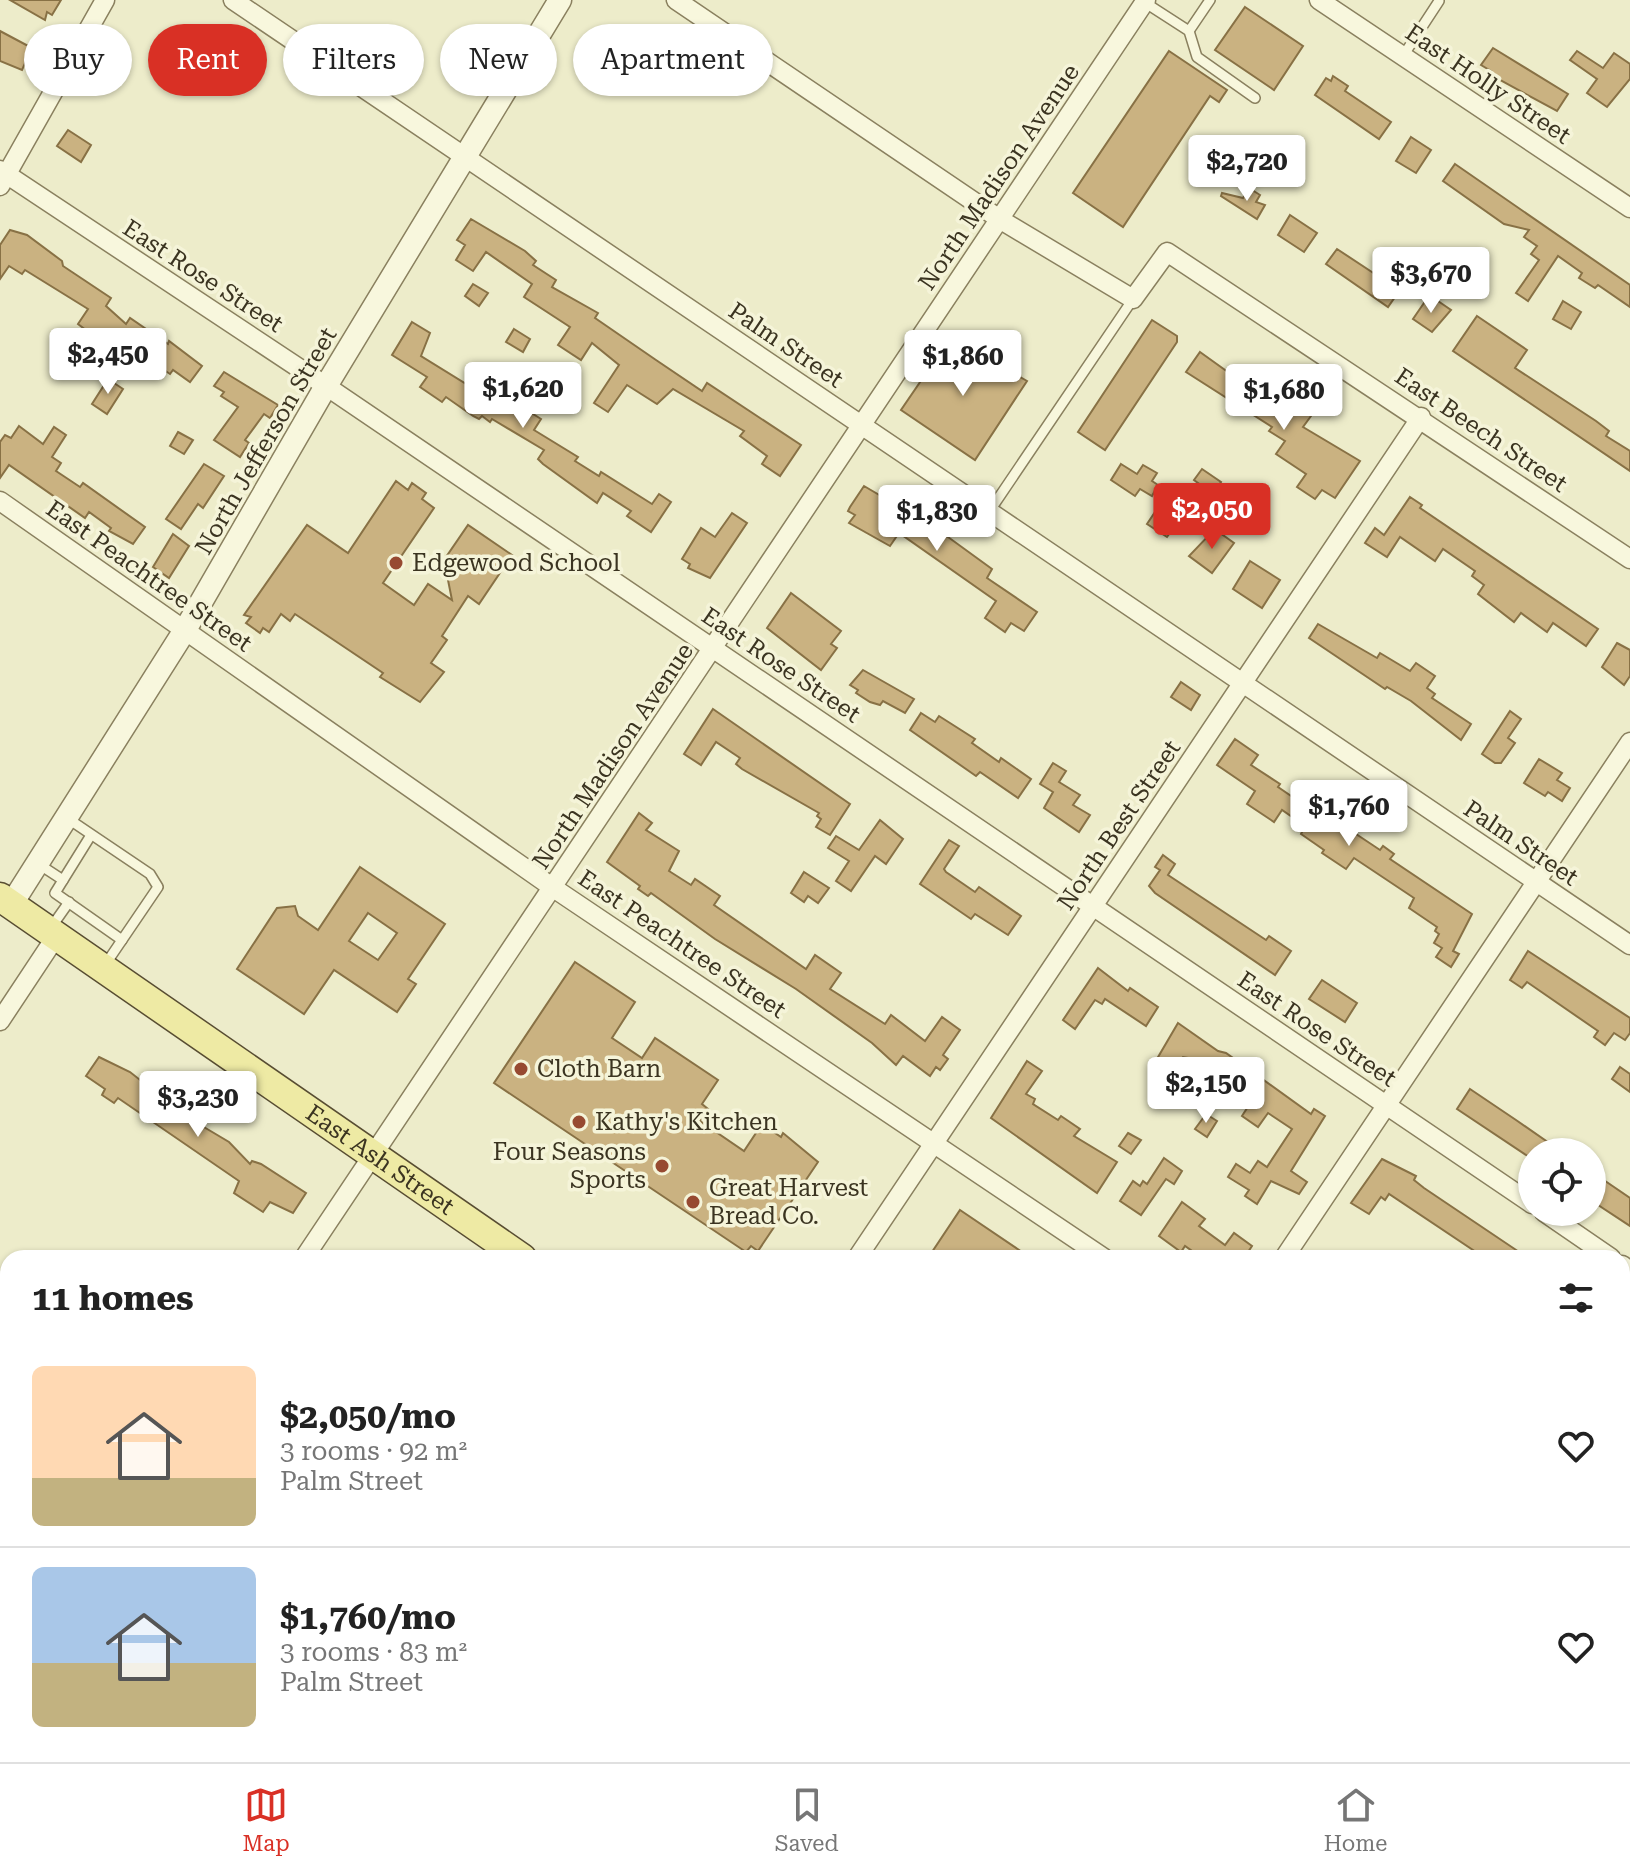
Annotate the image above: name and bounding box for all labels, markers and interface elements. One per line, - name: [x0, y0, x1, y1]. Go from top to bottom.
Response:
- street label: East Holly Street: [1400, 18, 1576, 150]
- chip: Buy: [24, 24, 132, 96]
- chip: Rent: [148, 24, 267, 96]
- chip: Filters: [283, 24, 424, 96]
- chip: New: [440, 24, 557, 96]
- chip: Apartment: [573, 24, 773, 96]
- street label: North Madison Avenue: [913, 59, 1085, 295]
- pin: $2,720: [1182, 135, 1312, 203]
- text: $2,720: [1206, 146, 1288, 176]
- street label: East Rose Street: [118, 214, 288, 338]
- pin: $3,670: [1366, 247, 1496, 315]
- text: $3,670: [1390, 258, 1472, 288]
- street label: Palm Street: [723, 296, 849, 394]
- street label: North Jefferson Street: [190, 322, 343, 560]
- pin: $2,450: [43, 328, 173, 396]
- pin: $1,860: [898, 330, 1028, 398]
- text: $2,450: [67, 339, 149, 369]
- text: $1,860: [922, 341, 1004, 371]
- pin: $1,620: [458, 362, 588, 430]
- street label: East Beech Street: [1390, 362, 1572, 498]
- pin: $1,680: [1219, 364, 1349, 432]
- text: $1,620: [482, 373, 564, 403]
- text: $1,680: [1243, 375, 1325, 405]
- pin: $2,050: [1147, 483, 1277, 551]
- pin: $1,830: [872, 485, 1002, 553]
- street label: East Peachtree Street: [41, 494, 257, 658]
- text: $2,050: [1171, 494, 1253, 524]
- text: $1,830: [896, 496, 978, 526]
- place label: Edgewood School: [412, 549, 620, 577]
- marker: Edgewood School: [387, 554, 405, 572]
- street label: East Rose Street: [696, 602, 866, 728]
- street label: North Madison Avenue: [527, 638, 699, 874]
- street label: North Best Street: [1052, 735, 1186, 915]
- pin: $1,760: [1284, 780, 1414, 848]
- text: $1,760: [1308, 791, 1390, 821]
- street label: Palm Street: [1458, 794, 1584, 892]
- street label: East Peachtree Street: [573, 864, 791, 1024]
- street label: East Rose Street: [1232, 966, 1402, 1092]
- place label: Cloth Barn: [537, 1055, 661, 1083]
- pin: $2,150: [1141, 1057, 1271, 1125]
- marker: Cloth Barn: [512, 1060, 530, 1078]
- text: $2,150: [1165, 1068, 1247, 1098]
- pin: $3,230: [133, 1071, 263, 1139]
- text: $3,230: [157, 1082, 239, 1112]
- street label: East Ash Street: [301, 1099, 459, 1221]
- place label: Kathy's Kitchen: [595, 1108, 778, 1136]
- marker: Kathy's Kitchen: [570, 1113, 588, 1131]
- place label: Four Seasons Sports: [493, 1138, 646, 1194]
- map controls: [1518, 1138, 1606, 1226]
- button: locate: [1518, 1138, 1606, 1226]
- marker: Four Seasons Sports: [653, 1157, 671, 1175]
- place label: Great Harvest Bread Co.: [709, 1174, 868, 1230]
- marker: Great Harvest Bread Co.: [684, 1193, 702, 1211]
- icon: filters: [1554, 1276, 1598, 1320]
- text: 11 homes: [32, 1278, 194, 1318]
- text: $2,050/mo: [280, 1396, 456, 1436]
- icon: home: [96, 1398, 192, 1494]
- icon: heart: [1554, 1424, 1598, 1468]
- text: 3 rooms · 92 m²: [280, 1436, 467, 1466]
- text: Palm Street: [280, 1466, 423, 1496]
- text: $1,760/mo: [280, 1597, 456, 1637]
- icon: home: [96, 1599, 192, 1695]
- icon: heart: [1554, 1625, 1598, 1669]
- text: 3 rooms · 83 m²: [280, 1637, 467, 1667]
- text: Palm Street: [280, 1667, 423, 1697]
- tab: Map: [243, 1783, 290, 1856]
- tab: Saved: [775, 1783, 839, 1856]
- tab: Home: [1324, 1783, 1387, 1856]

